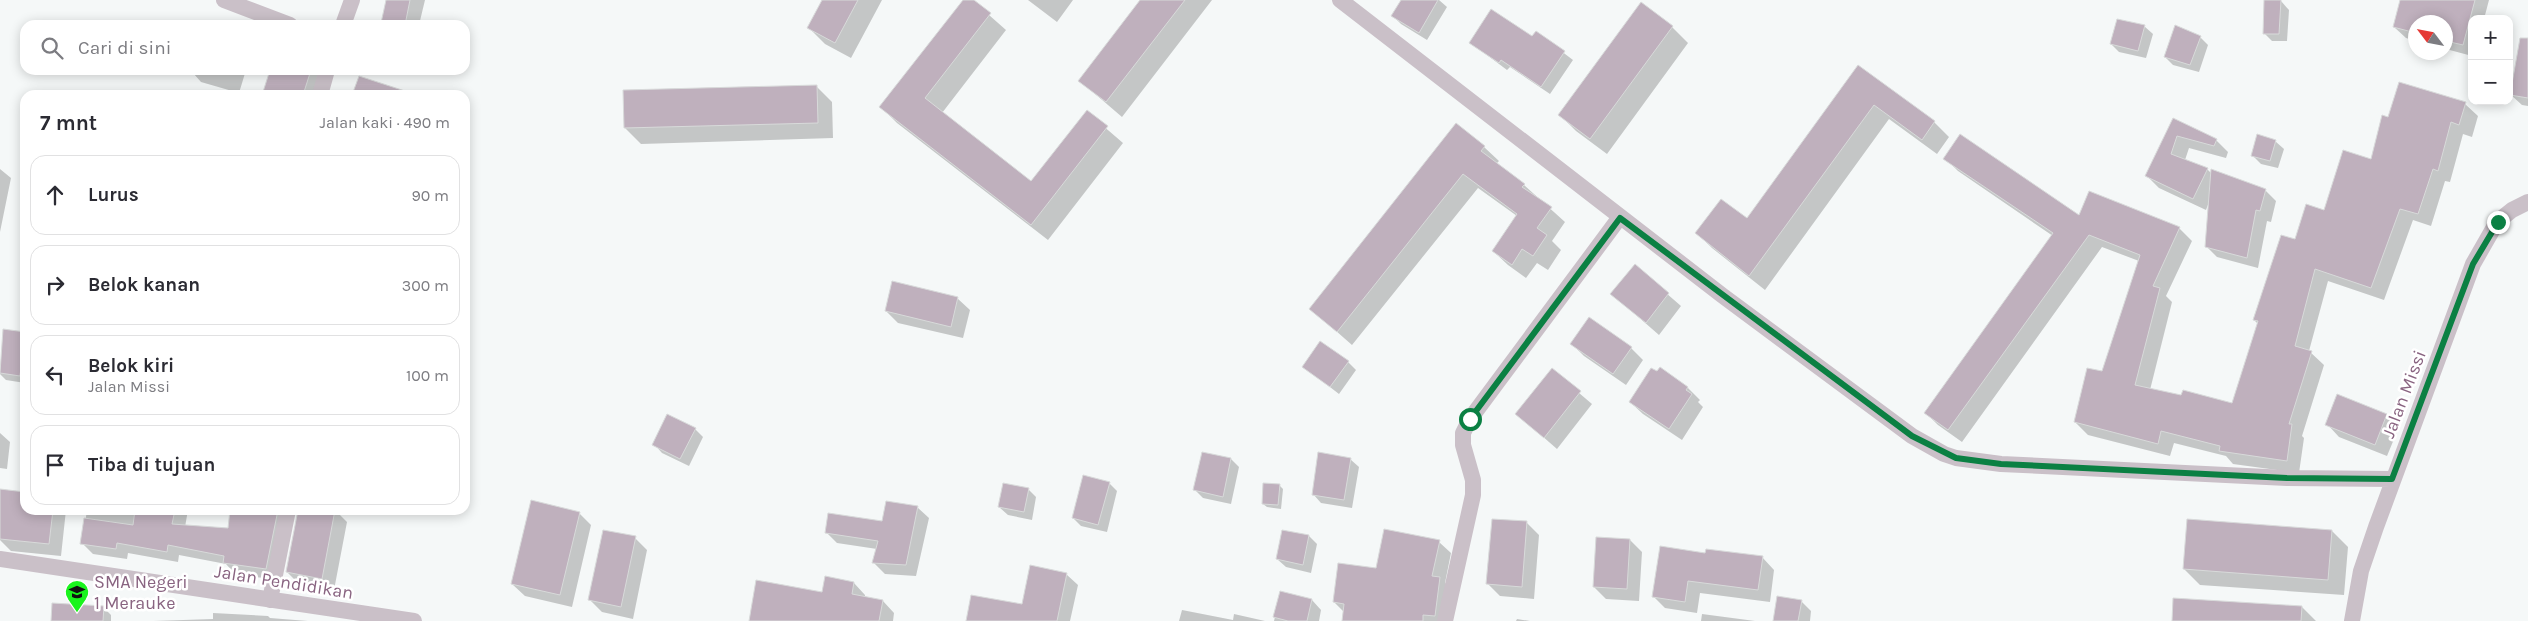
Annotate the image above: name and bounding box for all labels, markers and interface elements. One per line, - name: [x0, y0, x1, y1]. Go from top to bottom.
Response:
- north arrow: [2408, 15, 2453, 60]
- map controls: [2468, 15, 2513, 105]
- button: +: [2468, 15, 2513, 60]
- search box: [20, 20, 470, 75]
- icon: search: [38, 34, 66, 62]
- text: Cari di sini: [78, 37, 171, 59]
- button: −: [2468, 60, 2513, 105]
- text: 7 mnt: [40, 111, 97, 135]
- text: Jalan kaki · 490 m: [319, 113, 450, 132]
- icon: ahead: [41, 181, 69, 209]
- text: Lurus: [88, 184, 139, 206]
- text: 90 m: [411, 186, 449, 205]
- route end: [2487, 211, 2510, 234]
- icon: right: [41, 271, 69, 299]
- text: Belok kanan: [88, 274, 200, 296]
- text: 300 m: [402, 276, 449, 295]
- street label: Jalan Missi: [2377, 347, 2431, 441]
- text: Belok kiri: [88, 355, 174, 377]
- icon: left: [41, 361, 69, 389]
- text: 100 m: [406, 366, 449, 385]
- text: Jalan Missi: [88, 377, 170, 396]
- route start: [1459, 408, 1482, 431]
- icon: arrive: [41, 451, 69, 479]
- text: Tiba di tujuan: [88, 454, 215, 476]
- street label: Jalan Pendidikan: [213, 560, 355, 604]
- place label: SMA Negeri 1 Merauke: [94, 571, 188, 614]
- school or university icon: SMA Negeri 1 Merauke: [64, 579, 90, 613]

